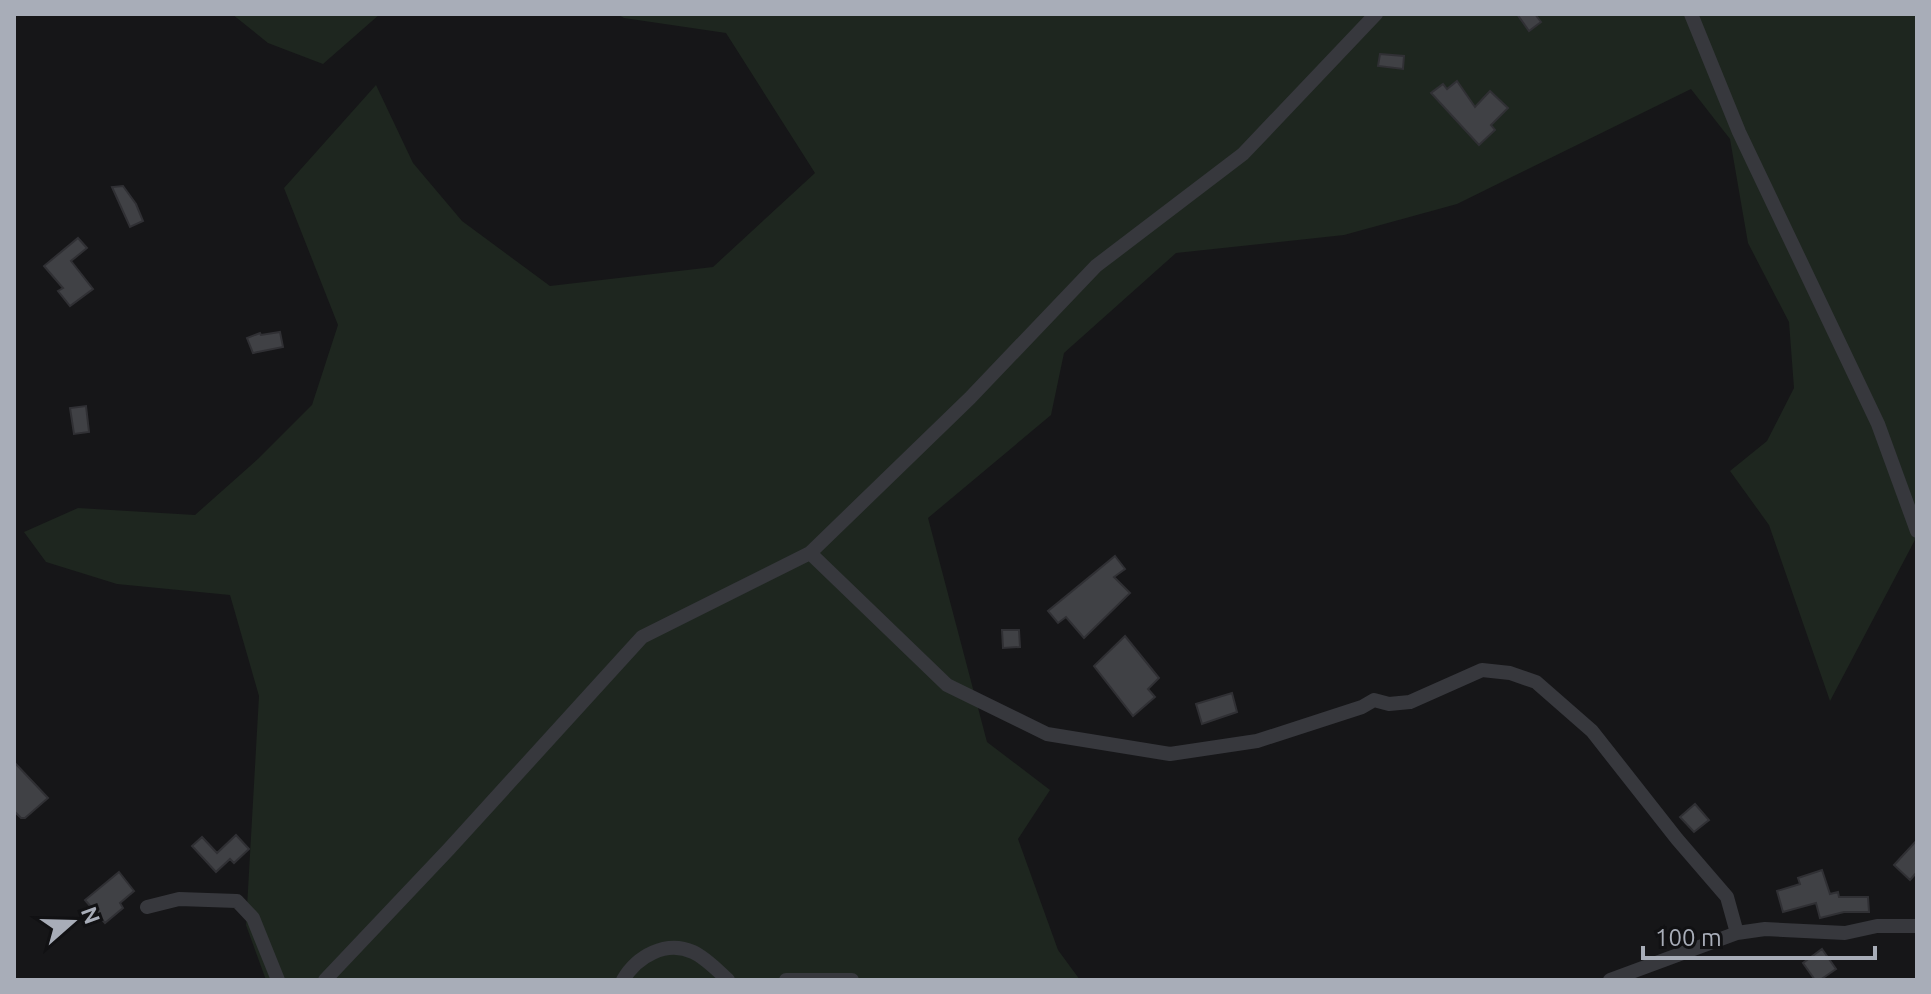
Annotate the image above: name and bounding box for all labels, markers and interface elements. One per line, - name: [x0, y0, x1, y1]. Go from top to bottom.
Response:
- north arrow: [32, 882, 112, 962]
- text: N: [77, 903, 106, 927]
- scale bar: [1643, 910, 1875, 960]
- text: 100 m: [1655, 924, 1722, 951]

